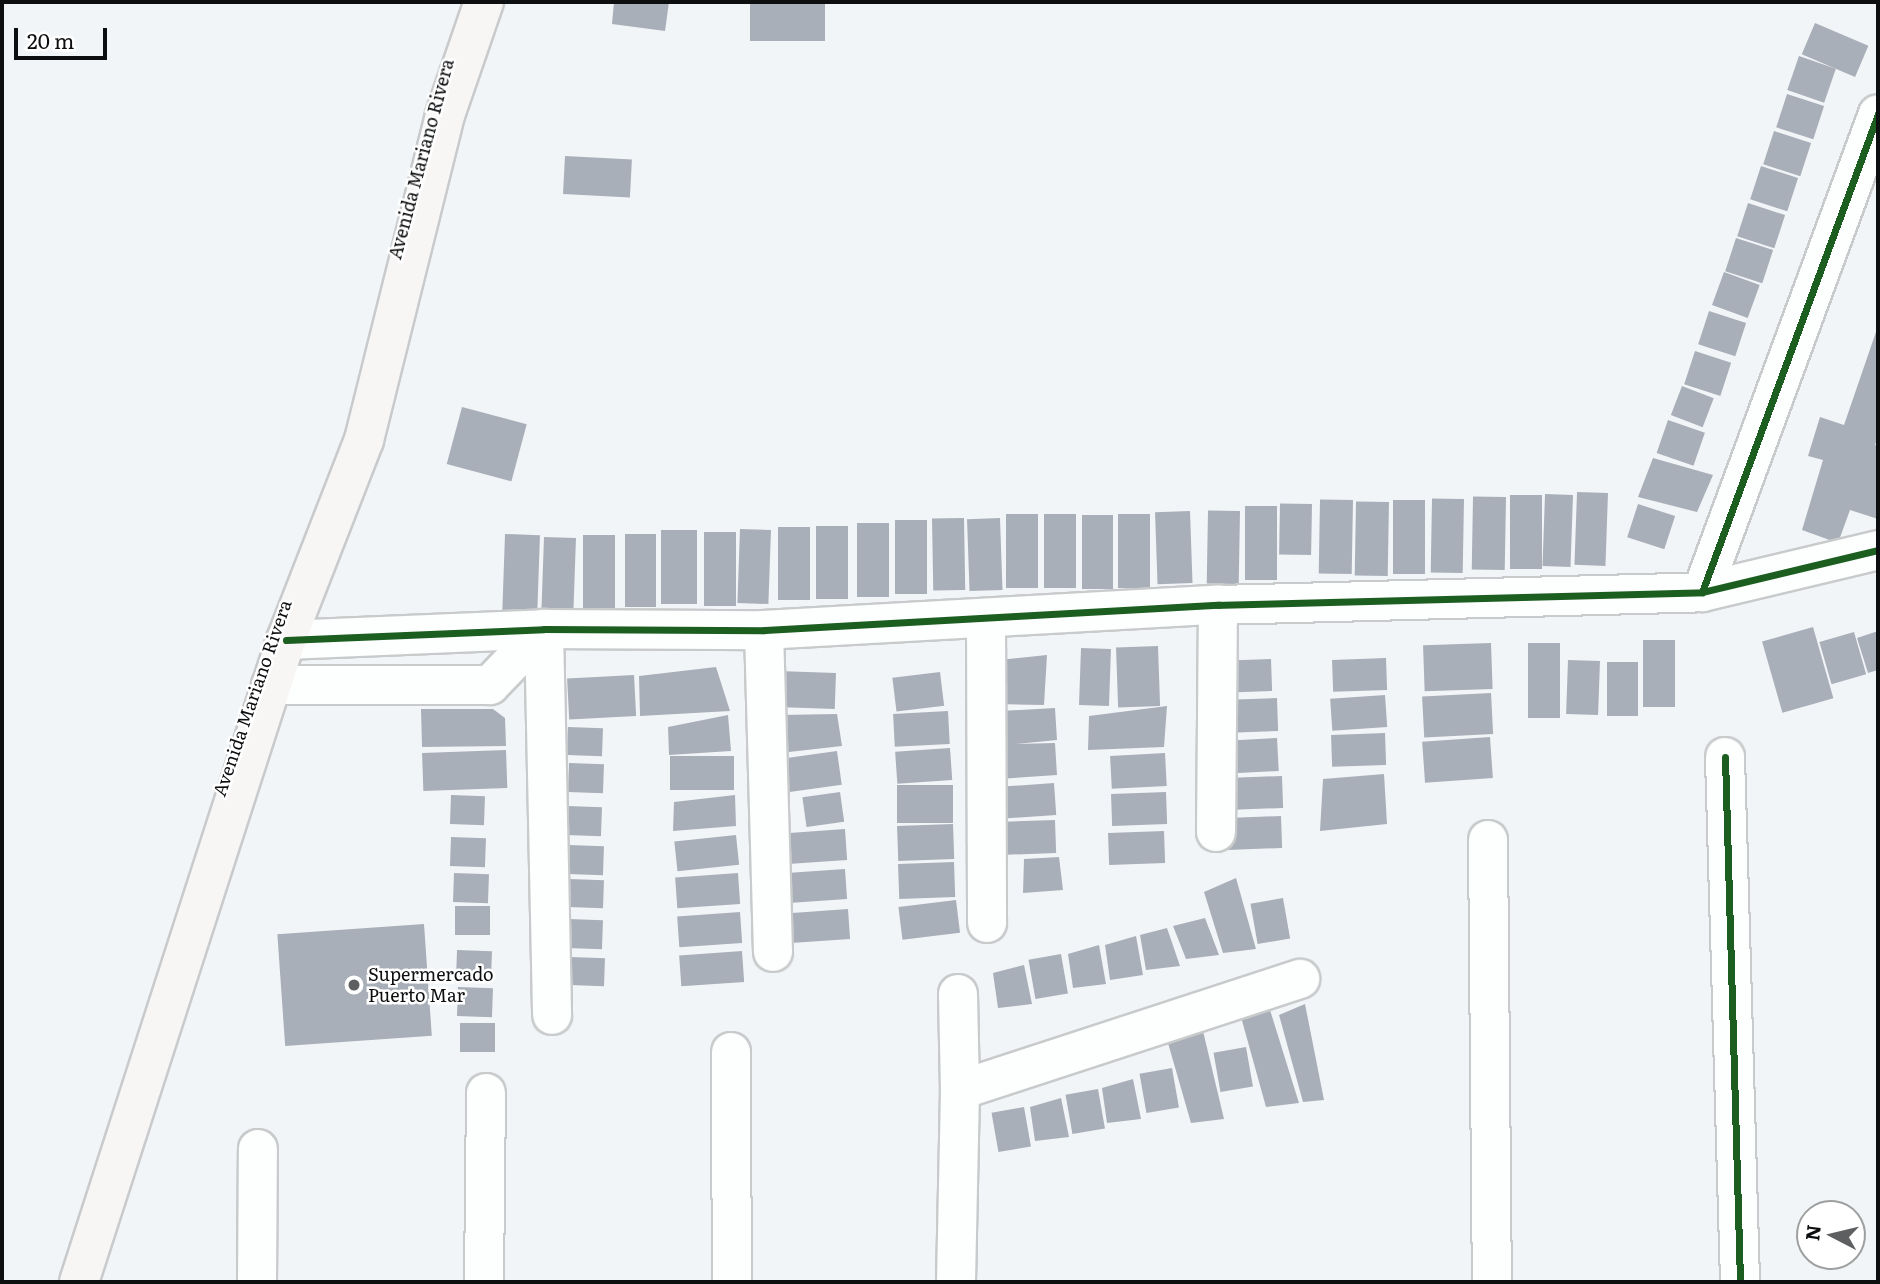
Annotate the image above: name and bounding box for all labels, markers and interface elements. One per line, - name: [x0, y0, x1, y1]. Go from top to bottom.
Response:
- scale bar: [18, 14, 110, 58]
- text: 20 m: [27, 24, 74, 55]
- street label: Avenida Mariano Rivera: [384, 56, 458, 262]
- street label: Avenida Mariano Rivera: [208, 597, 296, 799]
- place label: Supermercado Puerto Mar: [368, 964, 494, 1006]
- marker: Supermercado Puerto Mar: [346, 977, 362, 993]
- north arrow: [1796, 1200, 1866, 1270]
- text: N: [1797, 1223, 1827, 1242]

